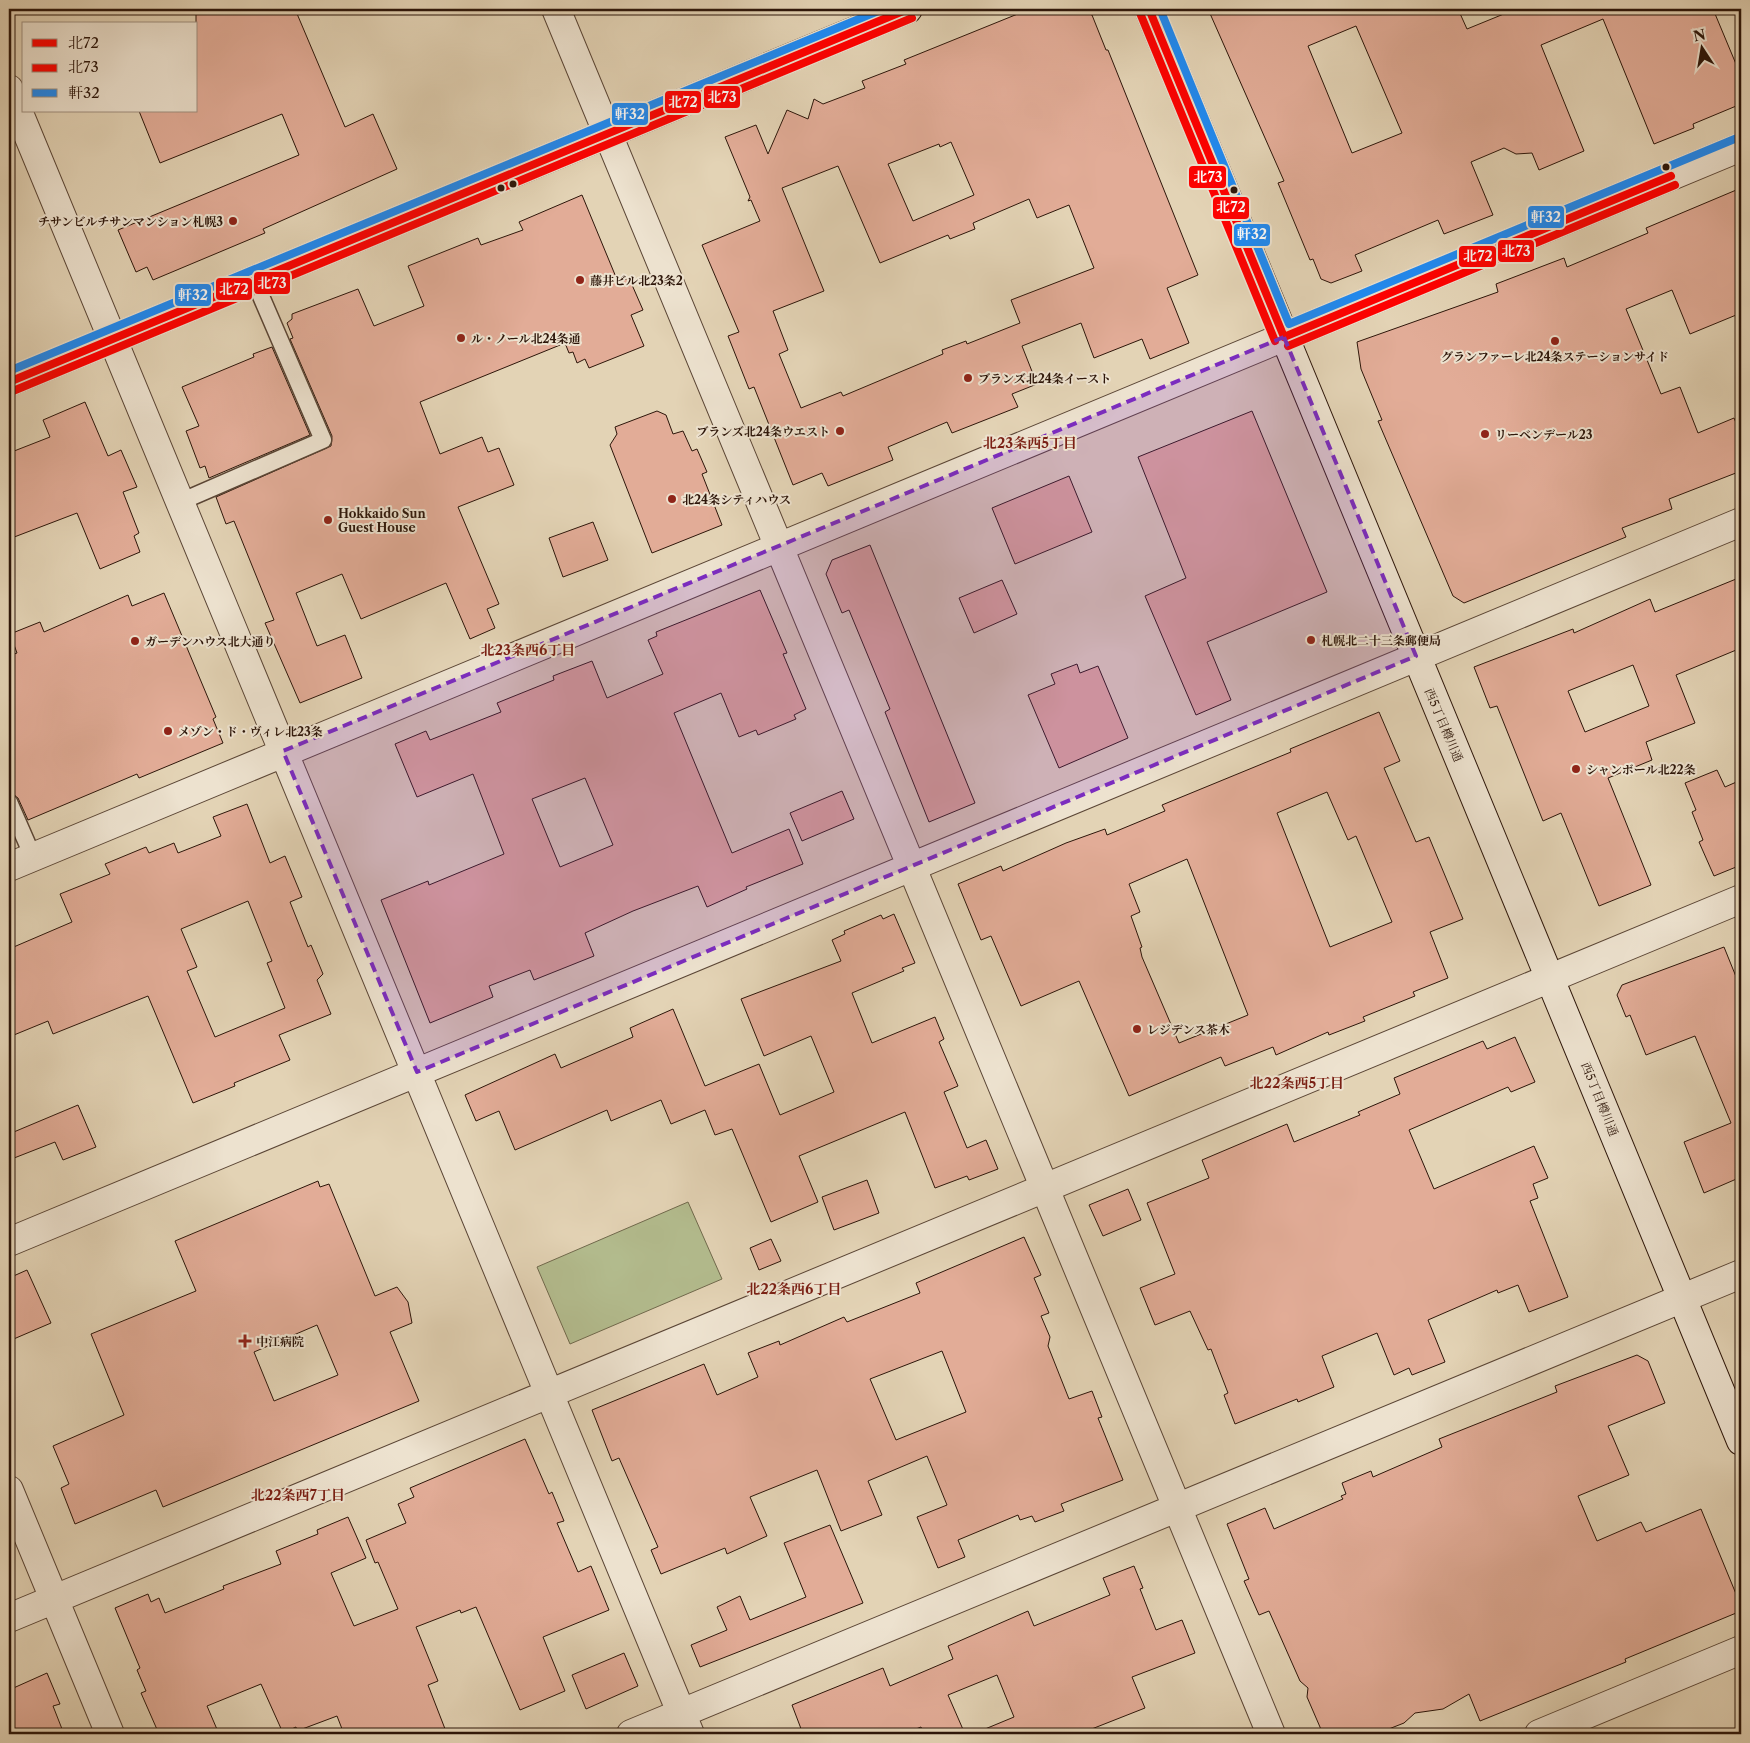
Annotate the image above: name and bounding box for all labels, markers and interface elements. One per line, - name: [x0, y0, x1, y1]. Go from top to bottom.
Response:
- legend: [22, 22, 198, 112]
- north arrow: [1678, 22, 1728, 72]
- text: N: [1691, 25, 1707, 45]
- text: 北72: [68, 33, 99, 52]
- text: 北73: [68, 57, 99, 76]
- text: 軒32: [68, 83, 100, 102]
- line badge: 北73: [703, 85, 741, 109]
- text: 北73: [707, 88, 737, 106]
- line badge: 北72: [664, 90, 702, 114]
- text: 北72: [668, 93, 698, 111]
- line badge: 軒32: [611, 102, 649, 126]
- text: 軒32: [615, 105, 645, 123]
- unlabelled marker: [1661, 162, 1671, 172]
- line badge: 北73: [1188, 165, 1227, 189]
- text: 北73: [1193, 168, 1223, 186]
- unlabelled marker: [508, 179, 518, 189]
- unlabelled marker: [496, 183, 506, 193]
- unlabelled marker: [1229, 185, 1239, 195]
- line badge: 北72: [1212, 196, 1250, 220]
- text: 北72: [1216, 198, 1246, 216]
- line badge: 軒32: [1527, 205, 1565, 229]
- text: 軒32: [1531, 208, 1561, 226]
- place label: チサンビルチサンマンション札幌3: [38, 214, 223, 229]
- marker: チサンビルチサンマンション札幌3: [227, 215, 239, 227]
- line badge: 軒32: [1233, 223, 1271, 247]
- text: 軒32: [1237, 225, 1267, 243]
- line badge: 北73: [1497, 239, 1535, 263]
- text: 北73: [1501, 242, 1531, 260]
- line badge: 北72: [1458, 245, 1497, 268]
- text: 北72: [1463, 247, 1493, 265]
- line badge: 北73: [253, 271, 291, 295]
- place label: 藤井ビル北23条2: [590, 273, 683, 288]
- text: 北73: [257, 274, 287, 292]
- marker: 藤井ビル北23条2: [574, 274, 586, 286]
- line badge: 北72: [215, 277, 253, 301]
- text: 北72: [219, 280, 249, 298]
- line badge: 軒32: [174, 283, 212, 307]
- text: 軒32: [178, 286, 208, 304]
- place label: ル・ノール北24条通: [471, 331, 581, 346]
- marker: ル・ノール北24条通: [455, 332, 467, 344]
- marker: グランファーレ北24条ステーションサイド: [1549, 335, 1561, 347]
- place label: グランファーレ北24条ステーションサイド: [1441, 349, 1669, 364]
- place label: ブランズ北24条イースト: [978, 371, 1111, 386]
- marker: ブランズ北24条イースト: [962, 372, 974, 384]
- place label: ブランズ北24条ウエスト: [696, 424, 830, 439]
- marker: ブランズ北24条ウエスト: [834, 425, 846, 437]
- place label: リーベンデール23: [1495, 427, 1593, 442]
- marker: リーベンデール23: [1479, 428, 1491, 440]
- district label: 北23条西5丁目: [983, 434, 1077, 452]
- place label: 北24条シティハウス: [682, 492, 791, 507]
- marker: 北24条シティハウス: [666, 493, 678, 505]
- place label: Hokkaido Sun Guest House: [338, 506, 426, 535]
- marker: Hokkaido Sun Guest House: [322, 514, 334, 526]
- place label: 札幌北二十三条郵便局: [1321, 633, 1441, 648]
- place label: ガーデンハウス北大通り: [145, 634, 276, 649]
- marker: 札幌北二十三条郵便局: [1305, 634, 1317, 646]
- marker: ガーデンハウス北大通り: [129, 635, 141, 647]
- district label: 北23条西6丁目: [481, 641, 575, 659]
- street label: 西5丁目樽川通: [1422, 686, 1466, 764]
- place label: メゾン・ド・ヴィレ北23条: [178, 724, 323, 739]
- marker: メゾン・ド・ヴィレ北23条: [162, 725, 174, 737]
- place label: シャンボール北22条: [1586, 762, 1696, 777]
- marker: シャンボール北22条: [1570, 763, 1582, 775]
- place label: レジデンス茶木: [1147, 1022, 1230, 1037]
- marker: レジデンス茶木: [1131, 1023, 1143, 1035]
- street label: 西5丁目樽川通: [1578, 1060, 1622, 1138]
- district label: 北22条西5丁目: [1250, 1074, 1344, 1092]
- district label: 北22条西6丁目: [747, 1280, 841, 1298]
- marker: 中江病院: [238, 1334, 252, 1348]
- place label: 中江病院: [256, 1334, 304, 1349]
- district label: 北22条西7丁目: [251, 1486, 345, 1504]

